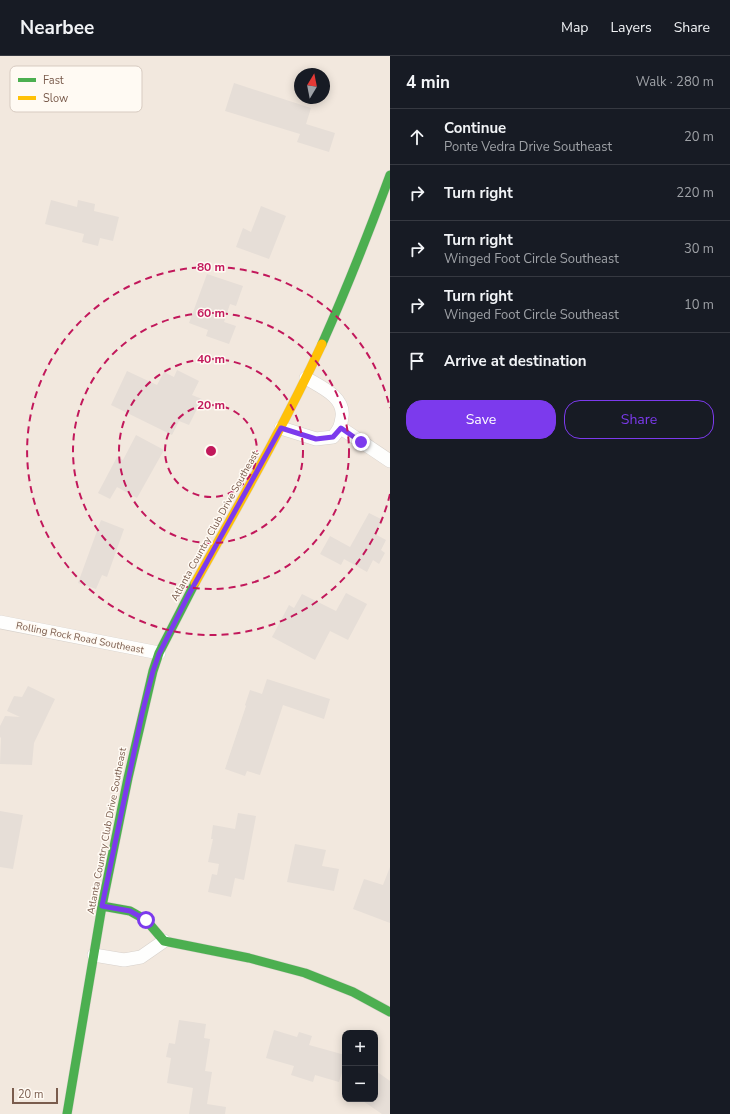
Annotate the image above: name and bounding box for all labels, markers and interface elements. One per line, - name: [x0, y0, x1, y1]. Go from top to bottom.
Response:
- text: Nearbee: [20, 15, 94, 41]
- text: Map: [561, 18, 588, 37]
- text: Layers: [610, 18, 652, 37]
- text: Share: [674, 18, 710, 37]
- legend: [10, 66, 142, 112]
- north arrow: [294, 68, 330, 104]
- text: 4 min: [406, 71, 450, 94]
- text: Fast: [43, 73, 64, 88]
- text: Walk · 280 m: [636, 73, 714, 91]
- text: Slow: [43, 91, 68, 106]
- text: Continue: [444, 118, 506, 138]
- icon: ahead: [406, 126, 428, 148]
- text: 20 m: [684, 128, 714, 146]
- text: Ponte Vedra Drive Southeast: [444, 138, 612, 156]
- icon: right: [406, 182, 428, 204]
- text: Turn right: [444, 183, 513, 203]
- text: 220 m: [676, 184, 714, 202]
- text: Turn right: [444, 230, 513, 250]
- icon: right: [406, 238, 428, 260]
- text: 30 m: [684, 240, 714, 258]
- text: Winged Foot Circle Southeast: [444, 250, 619, 268]
- text: 80 m: [197, 259, 225, 275]
- text: Turn right: [444, 286, 513, 306]
- icon: right: [406, 294, 428, 316]
- text: 10 m: [684, 296, 714, 314]
- text: 60 m: [197, 305, 225, 321]
- text: Winged Foot Circle Southeast: [444, 306, 619, 324]
- icon: arrive: [406, 350, 428, 372]
- text: 40 m: [197, 351, 225, 367]
- text: Arrive at destination: [444, 351, 587, 371]
- text: 20 m: [197, 397, 225, 413]
- button: Save: [406, 400, 556, 439]
- button: Share: [564, 400, 714, 439]
- route end: [352, 433, 370, 451]
- centre of rings: [204, 444, 218, 458]
- street label: Atlanta Country Club Drive Southeast: [168, 448, 262, 604]
- street label: Rolling Rock Road Southeast: [15, 619, 146, 657]
- street label: Atlanta Country Club Drive Southeast: [84, 746, 130, 916]
- route start: [137, 911, 155, 929]
- map controls: [342, 1030, 378, 1102]
- button: +: [342, 1030, 378, 1066]
- button: −: [342, 1066, 378, 1102]
- scale bar: [12, 1086, 58, 1105]
- text: 20 m: [18, 1087, 43, 1102]

